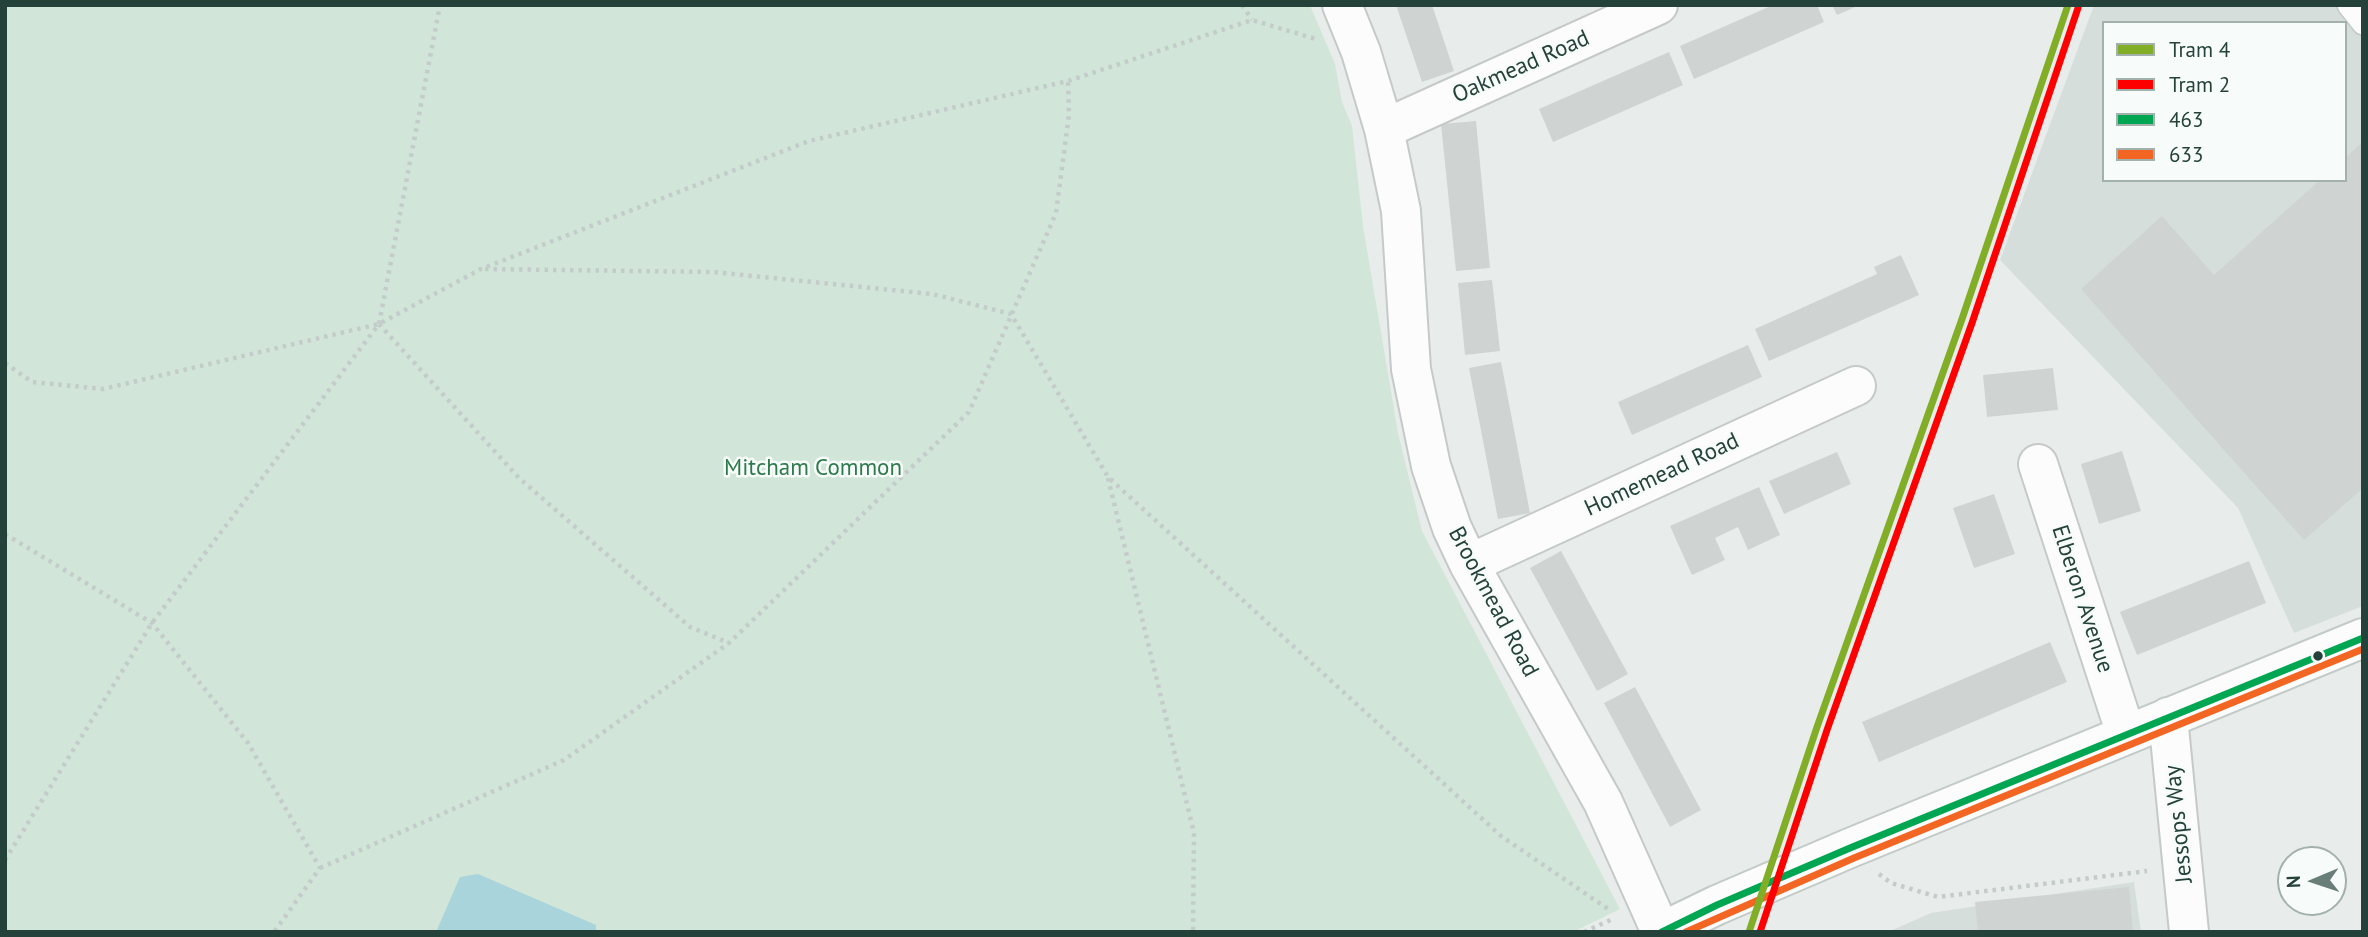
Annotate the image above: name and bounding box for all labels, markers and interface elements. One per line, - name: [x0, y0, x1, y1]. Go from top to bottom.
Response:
- legend: [2102, 21, 2347, 182]
- street label: Oakmead Road: [1448, 24, 1594, 110]
- text: Tram 4: [2169, 36, 2230, 63]
- text: Tram 2: [2169, 71, 2230, 98]
- text: 463: [2169, 106, 2203, 133]
- text: 633: [2169, 141, 2203, 168]
- street label: Homemead Road: [1580, 427, 1744, 523]
- park label: Mitcham Common: [724, 454, 902, 482]
- street label: Brookmead Road: [1442, 522, 1544, 682]
- street label: Elberon Avenue: [2045, 522, 2119, 676]
- unlabelled marker: [2311, 649, 2325, 663]
- street label: Jessops Way: [2159, 764, 2199, 884]
- north arrow: [2277, 846, 2347, 916]
- text: N: [2281, 875, 2305, 888]

